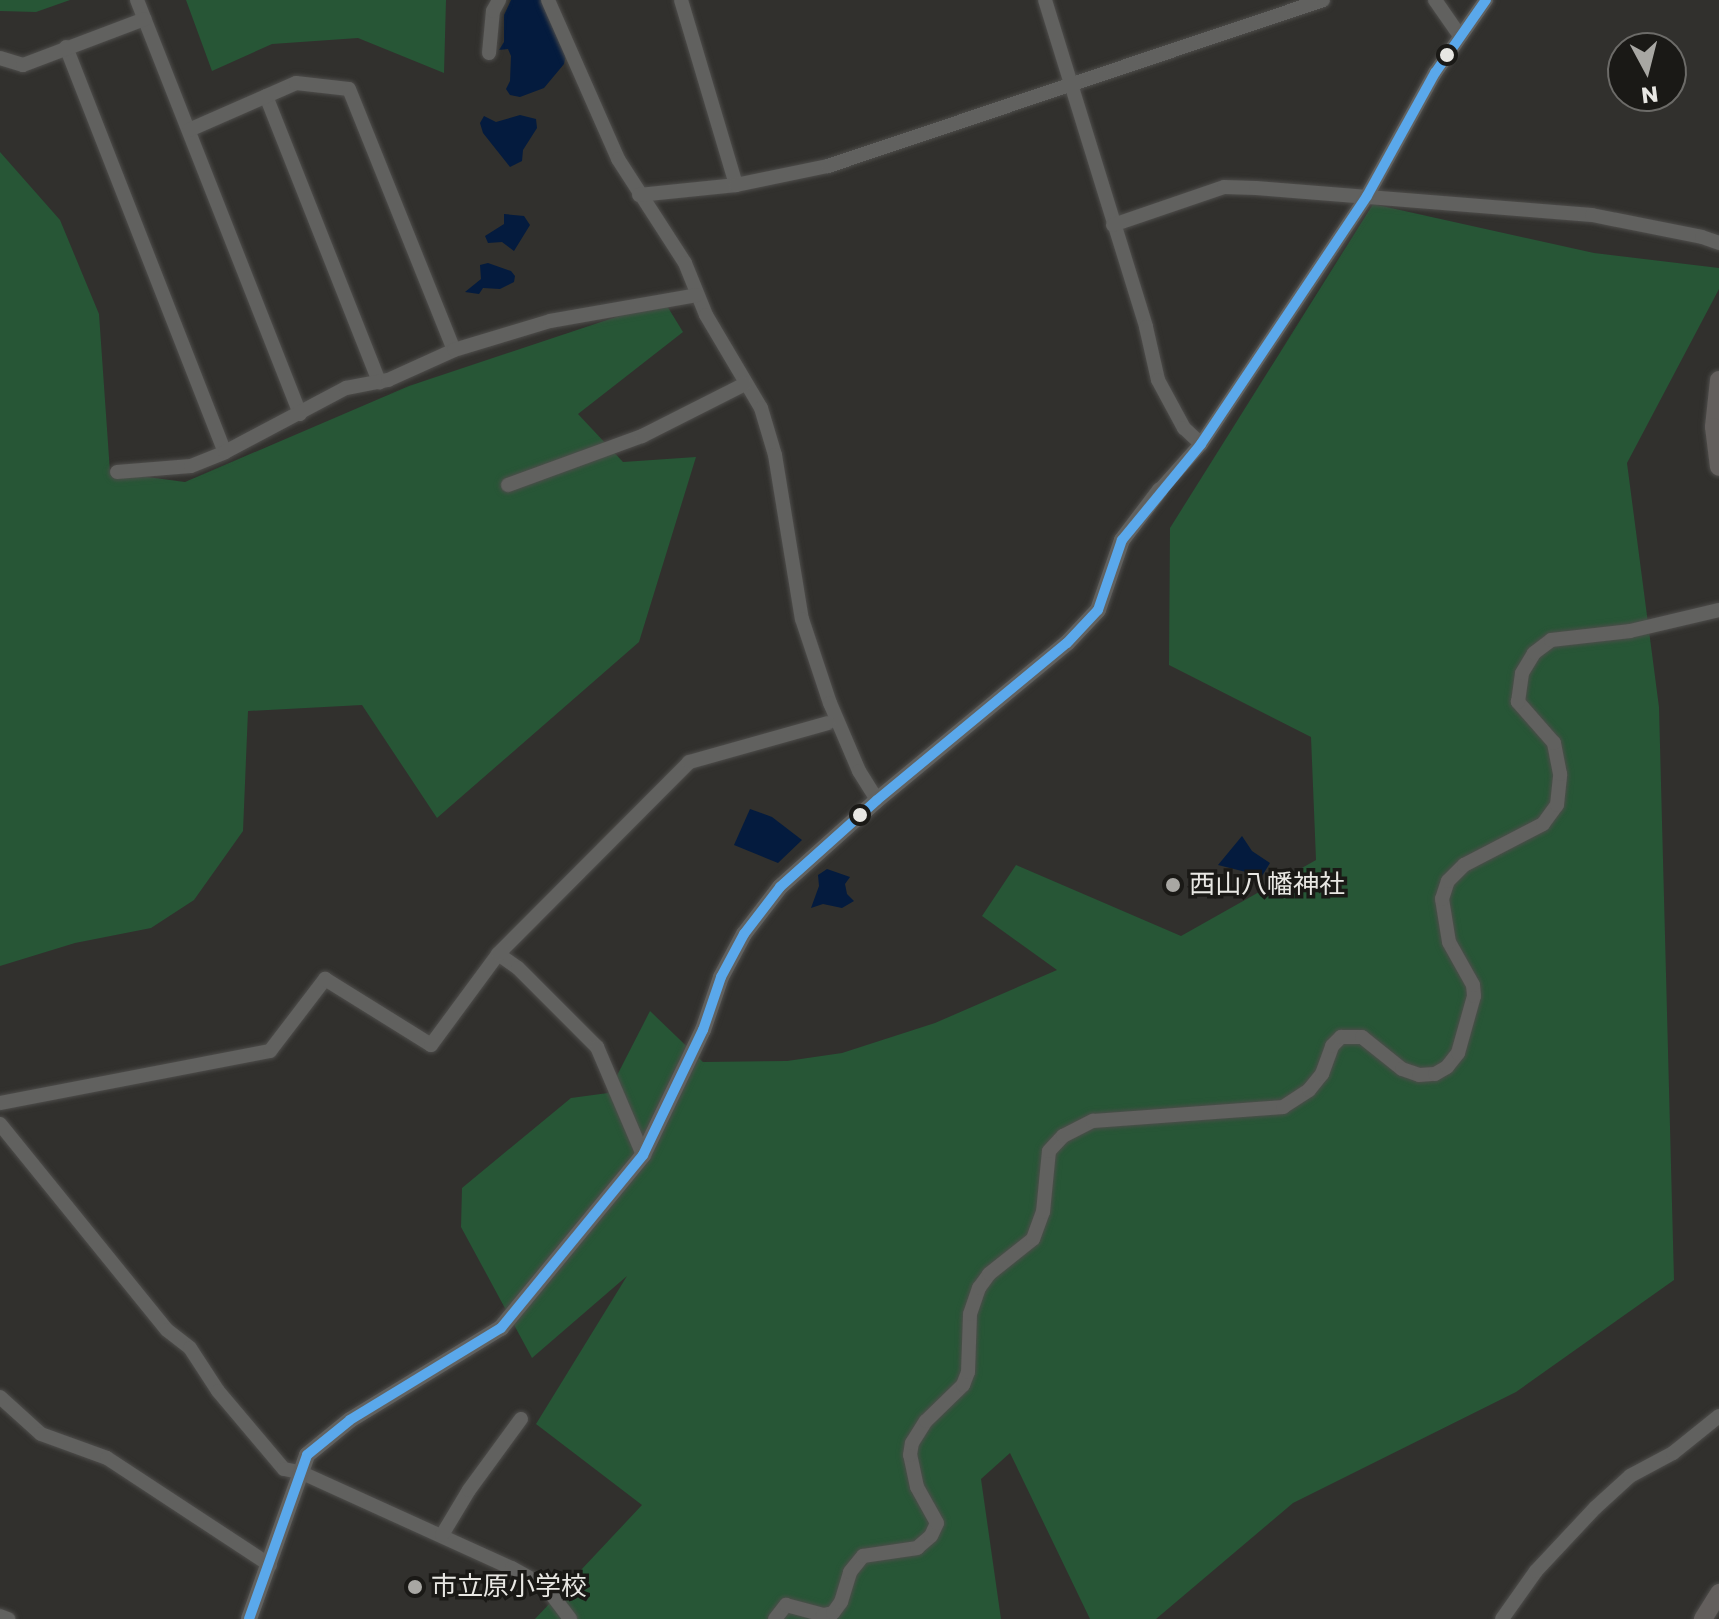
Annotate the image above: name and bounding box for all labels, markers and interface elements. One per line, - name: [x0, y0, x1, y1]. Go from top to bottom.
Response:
- north arrow: [1607, 32, 1687, 112]
- unlabelled marker: [1439, 47, 1455, 63]
- text: N: [1640, 78, 1660, 111]
- unlabelled marker: [852, 807, 868, 823]
- place label: 西山八幡神社: [1189, 869, 1345, 901]
- marker: 西山八幡神社: [1164, 876, 1182, 894]
- place label: 市立原小学校: [431, 1571, 587, 1603]
- marker: 市立原小学校: [406, 1578, 424, 1596]

